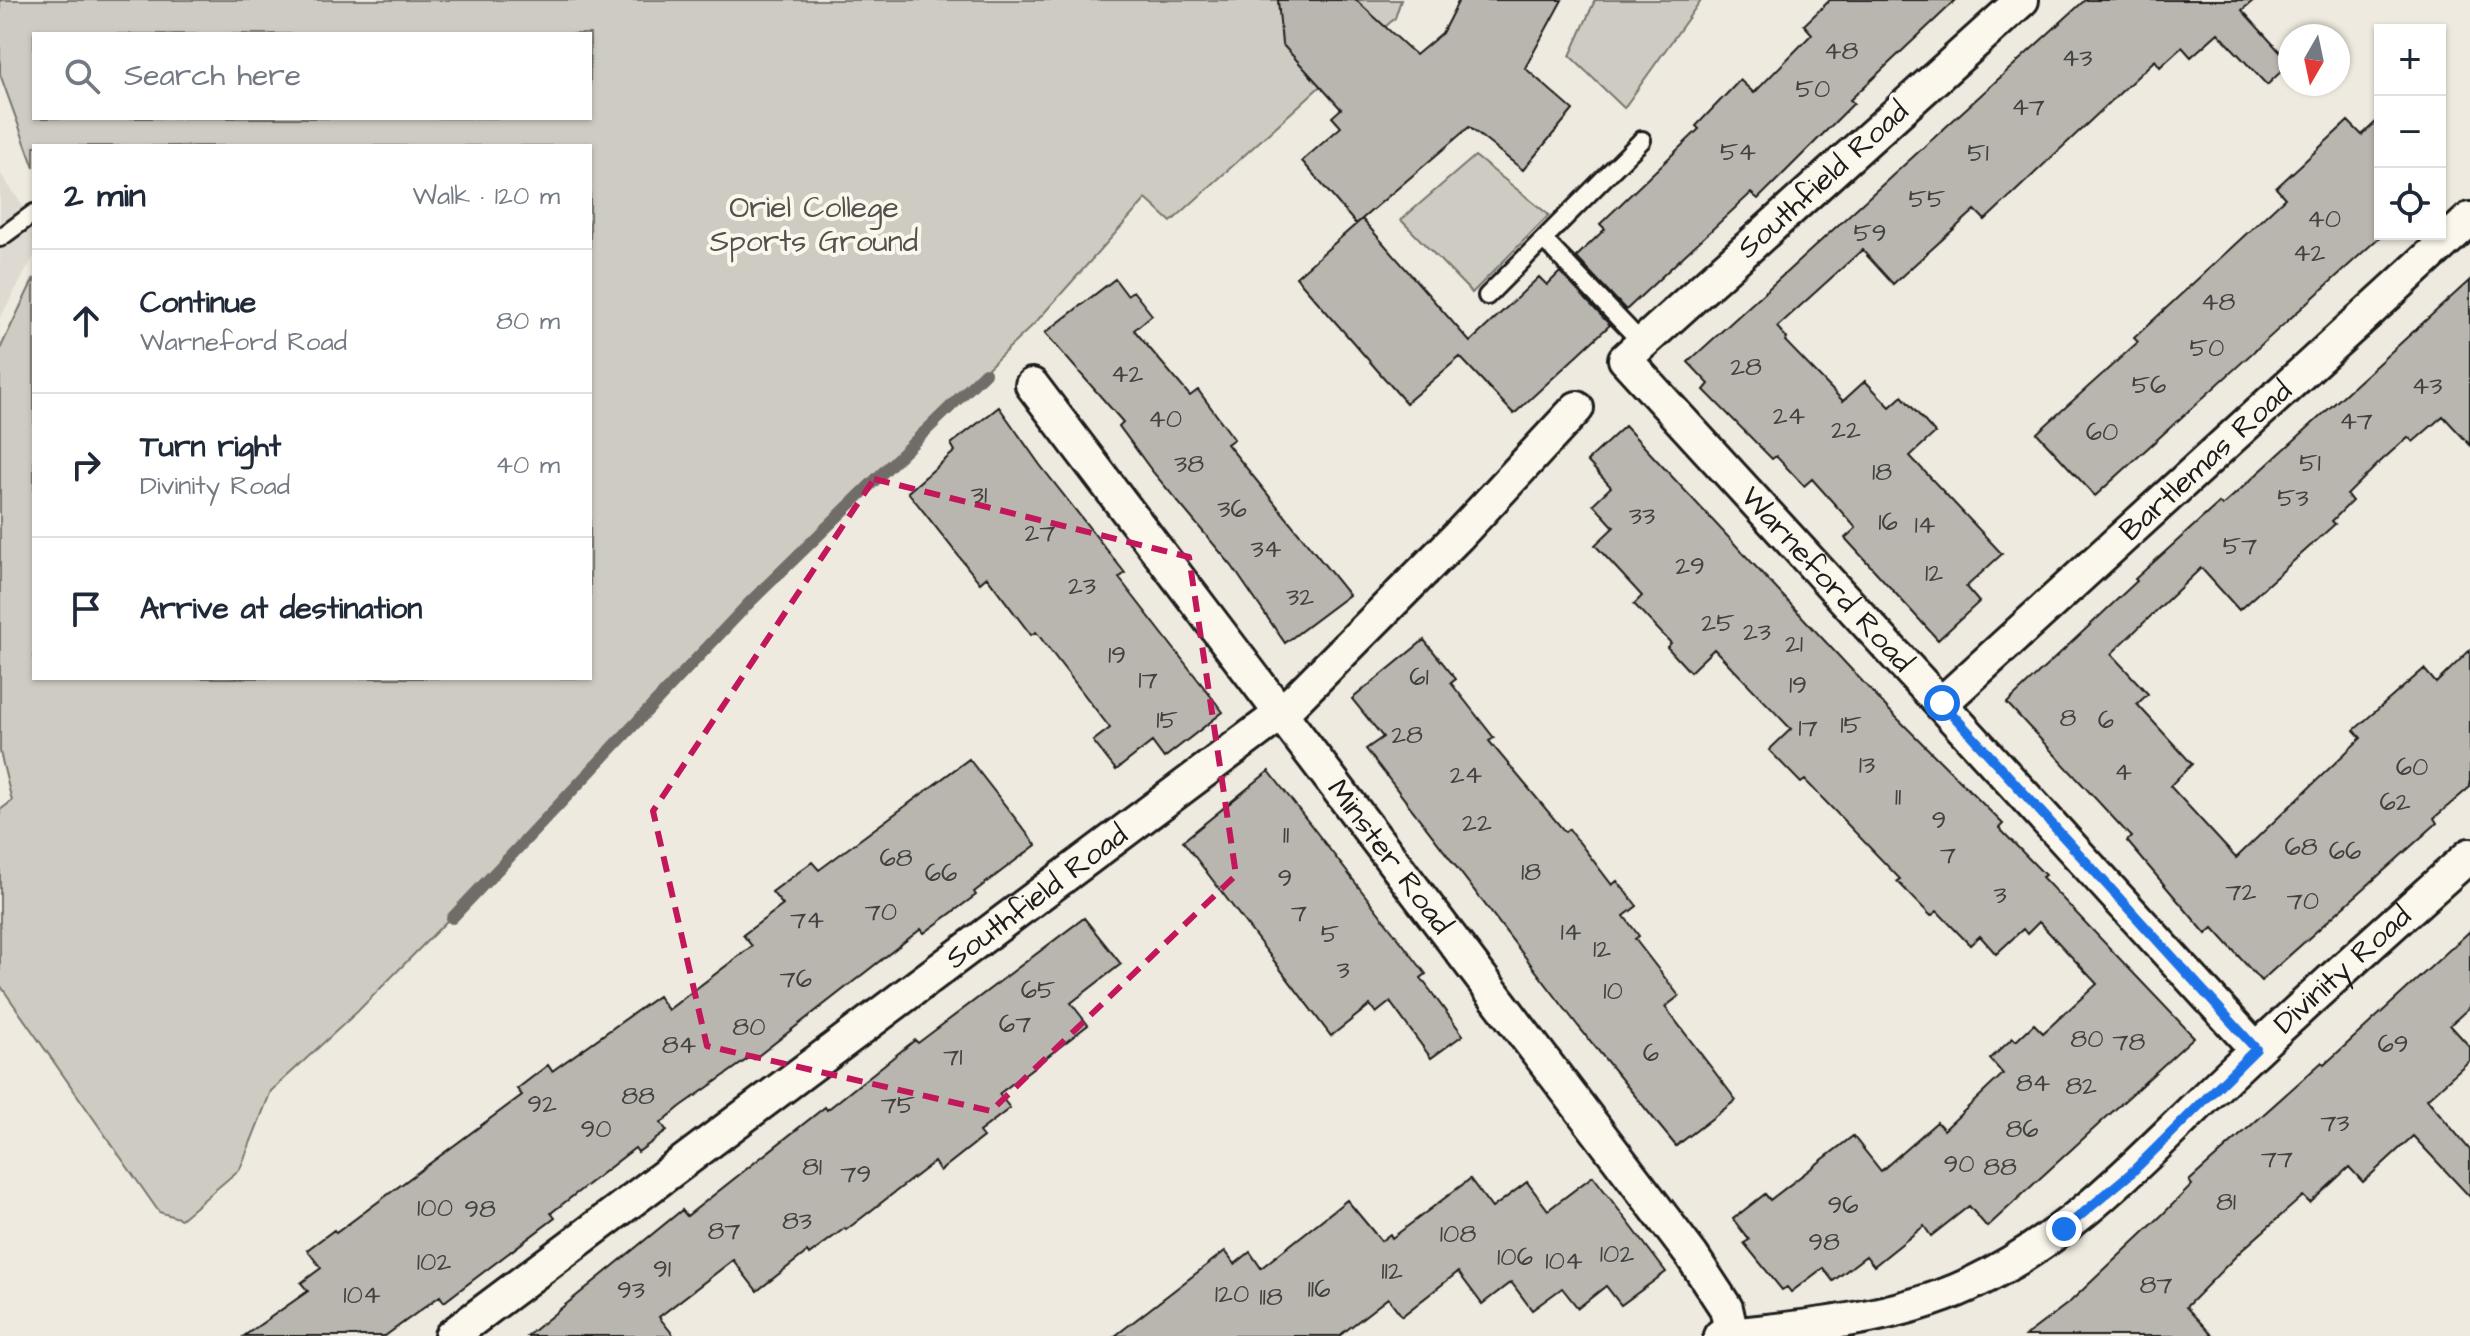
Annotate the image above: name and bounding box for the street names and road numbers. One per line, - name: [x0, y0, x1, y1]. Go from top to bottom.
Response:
- street label: Southfield Road: [1728, 91, 1918, 269]
- street label: Bartlemas Road: [2110, 371, 2302, 551]
- street label: Warneford Road: [1731, 477, 1923, 682]
- street label: Minster Road: [1317, 770, 1462, 943]
- street label: Southfield Road: [937, 815, 1136, 979]
- street label: Divinity Road: [2264, 896, 2421, 1044]

